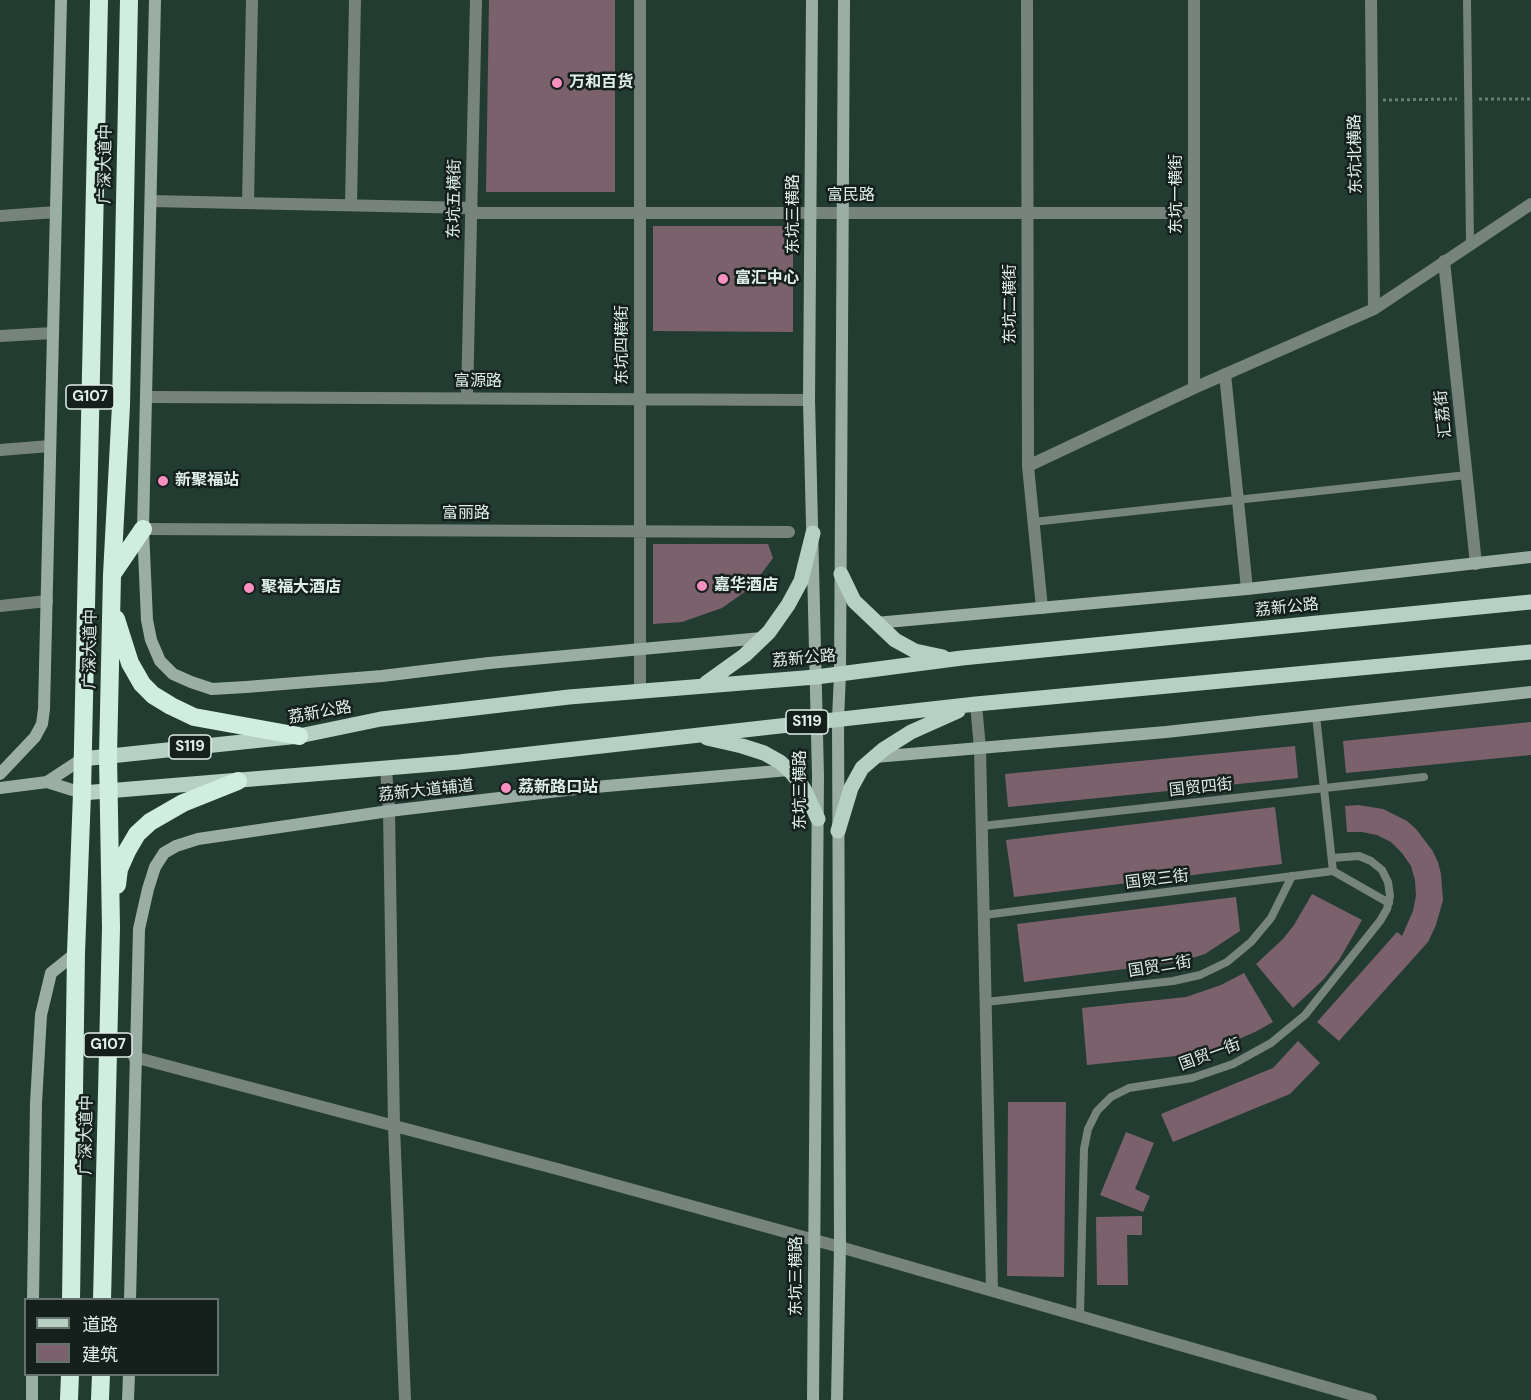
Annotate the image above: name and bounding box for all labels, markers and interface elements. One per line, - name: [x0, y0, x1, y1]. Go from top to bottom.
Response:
- place label: 万和百货: [569, 73, 633, 93]
- marker: 万和百货: [550, 76, 564, 90]
- street label: 东坑北横路: [1346, 114, 1366, 194]
- street label: 广深大道中: [96, 124, 116, 204]
- street label: 东坑一横街: [1167, 154, 1187, 234]
- street label: 东坑五横街: [445, 159, 465, 239]
- street label: 东坑三横路: [784, 174, 804, 254]
- street label: 富民路: [827, 186, 875, 206]
- street label: 东坑二横街: [1001, 264, 1021, 344]
- place label: 富汇中心: [735, 269, 799, 289]
- marker: 富汇中心: [716, 272, 730, 286]
- street label: 东坑四横街: [613, 305, 633, 385]
- street label: 富源路: [454, 372, 502, 392]
- road number: G107: [66, 385, 114, 409]
- street label: 汇荔街: [1432, 389, 1456, 439]
- place label: 新聚福站: [175, 471, 239, 491]
- marker: 新聚福站: [156, 474, 170, 488]
- street label: 富丽路: [442, 504, 490, 524]
- place label: 嘉华酒店: [714, 576, 778, 596]
- place label: 聚福大酒店: [261, 578, 341, 598]
- marker: 嘉华酒店: [695, 579, 709, 593]
- marker: 聚福大酒店: [242, 581, 256, 595]
- street label: 荔新公路: [1254, 595, 1320, 621]
- street label: 广深大道中: [81, 609, 101, 689]
- street label: 荔新公路: [771, 647, 837, 671]
- street label: 荔新公路: [287, 698, 353, 728]
- road number: S119: [786, 710, 828, 734]
- road number: S119: [169, 735, 211, 759]
- street label: 东坑三横路: [791, 750, 811, 830]
- street label: 国贸四街: [1168, 775, 1234, 801]
- street label: 荔新大道辅道: [377, 776, 475, 806]
- place label: 荔新路口站: [518, 778, 598, 798]
- marker: 荔新路口站: [499, 781, 513, 795]
- street label: 国贸三街: [1124, 867, 1190, 893]
- street label: 国贸二街: [1127, 953, 1193, 981]
- road number: G107: [84, 1033, 132, 1057]
- street label: 国贸一街: [1177, 1035, 1243, 1075]
- street label: 广深大道中: [77, 1095, 97, 1175]
- street label: 东坑三横路: [787, 1236, 807, 1316]
- legend: [24, 1298, 219, 1376]
- text: 道路: [82, 1313, 118, 1337]
- text: 建筑: [82, 1343, 118, 1367]

